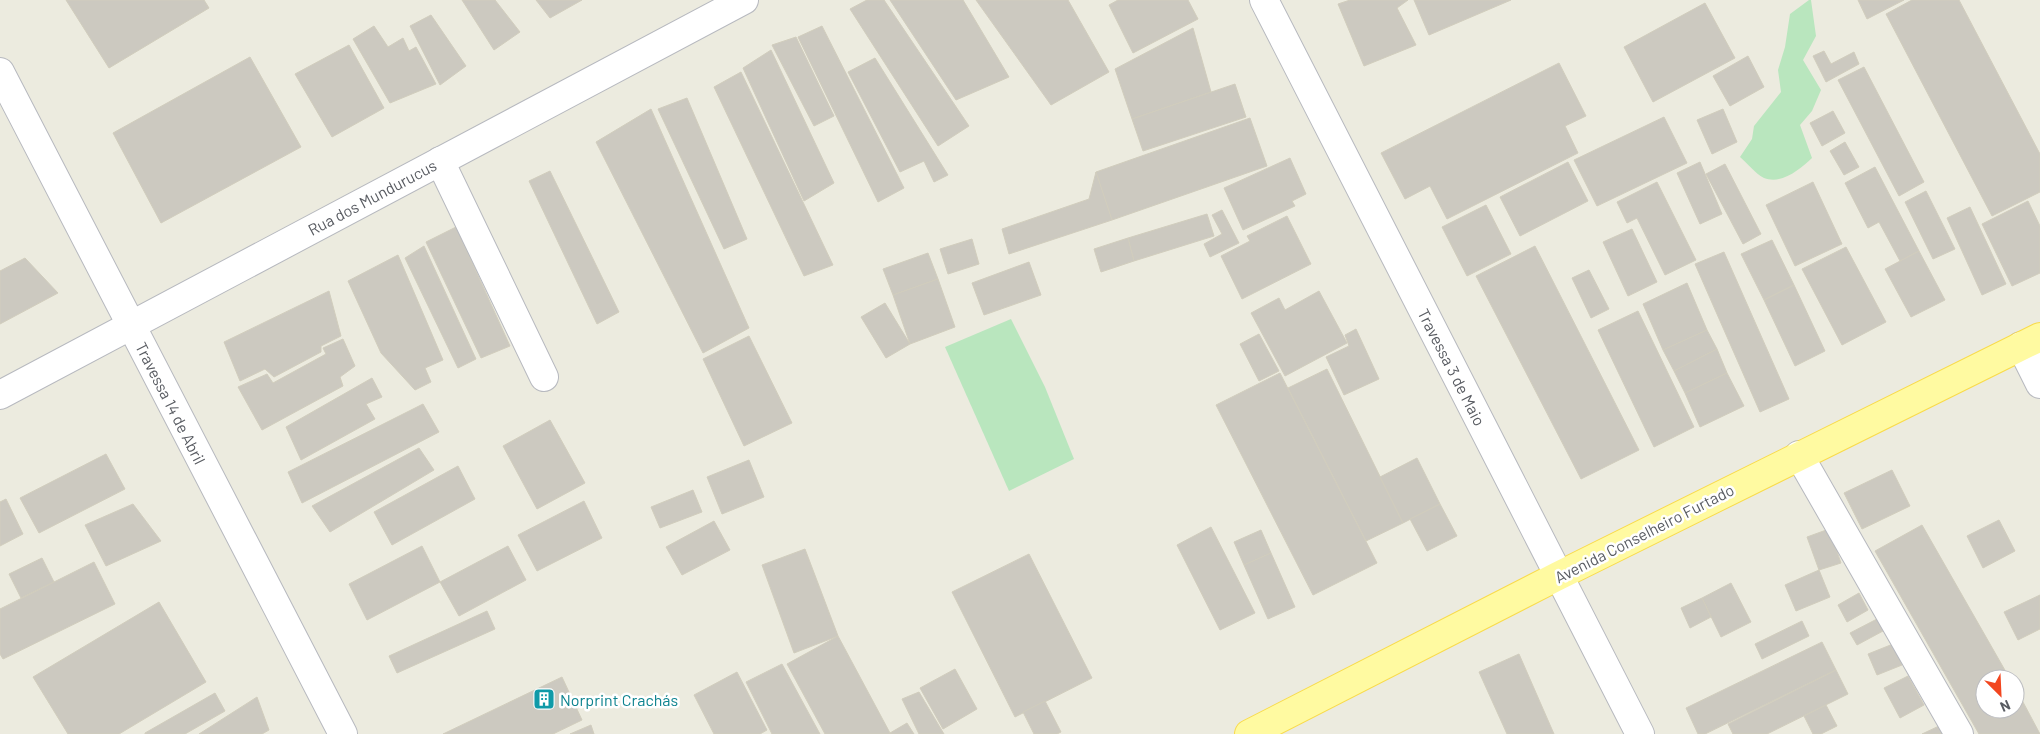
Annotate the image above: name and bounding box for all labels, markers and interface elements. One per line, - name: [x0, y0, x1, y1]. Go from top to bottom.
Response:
- street label: Rua dos Mundurucus: [304, 155, 440, 239]
- street label: Travessa 3 de Maio: [1414, 305, 1490, 429]
- street label: Travessa 14 de Abril: [132, 339, 210, 467]
- street label: Avenida Conselheiro Furtado: [1551, 479, 1737, 587]
- north arrow: [1975, 669, 2025, 719]
- building icon: Norprint Crachás: [532, 687, 556, 711]
- place label: Norprint Crachás: [560, 690, 678, 709]
- text: N: [1998, 697, 2013, 716]

